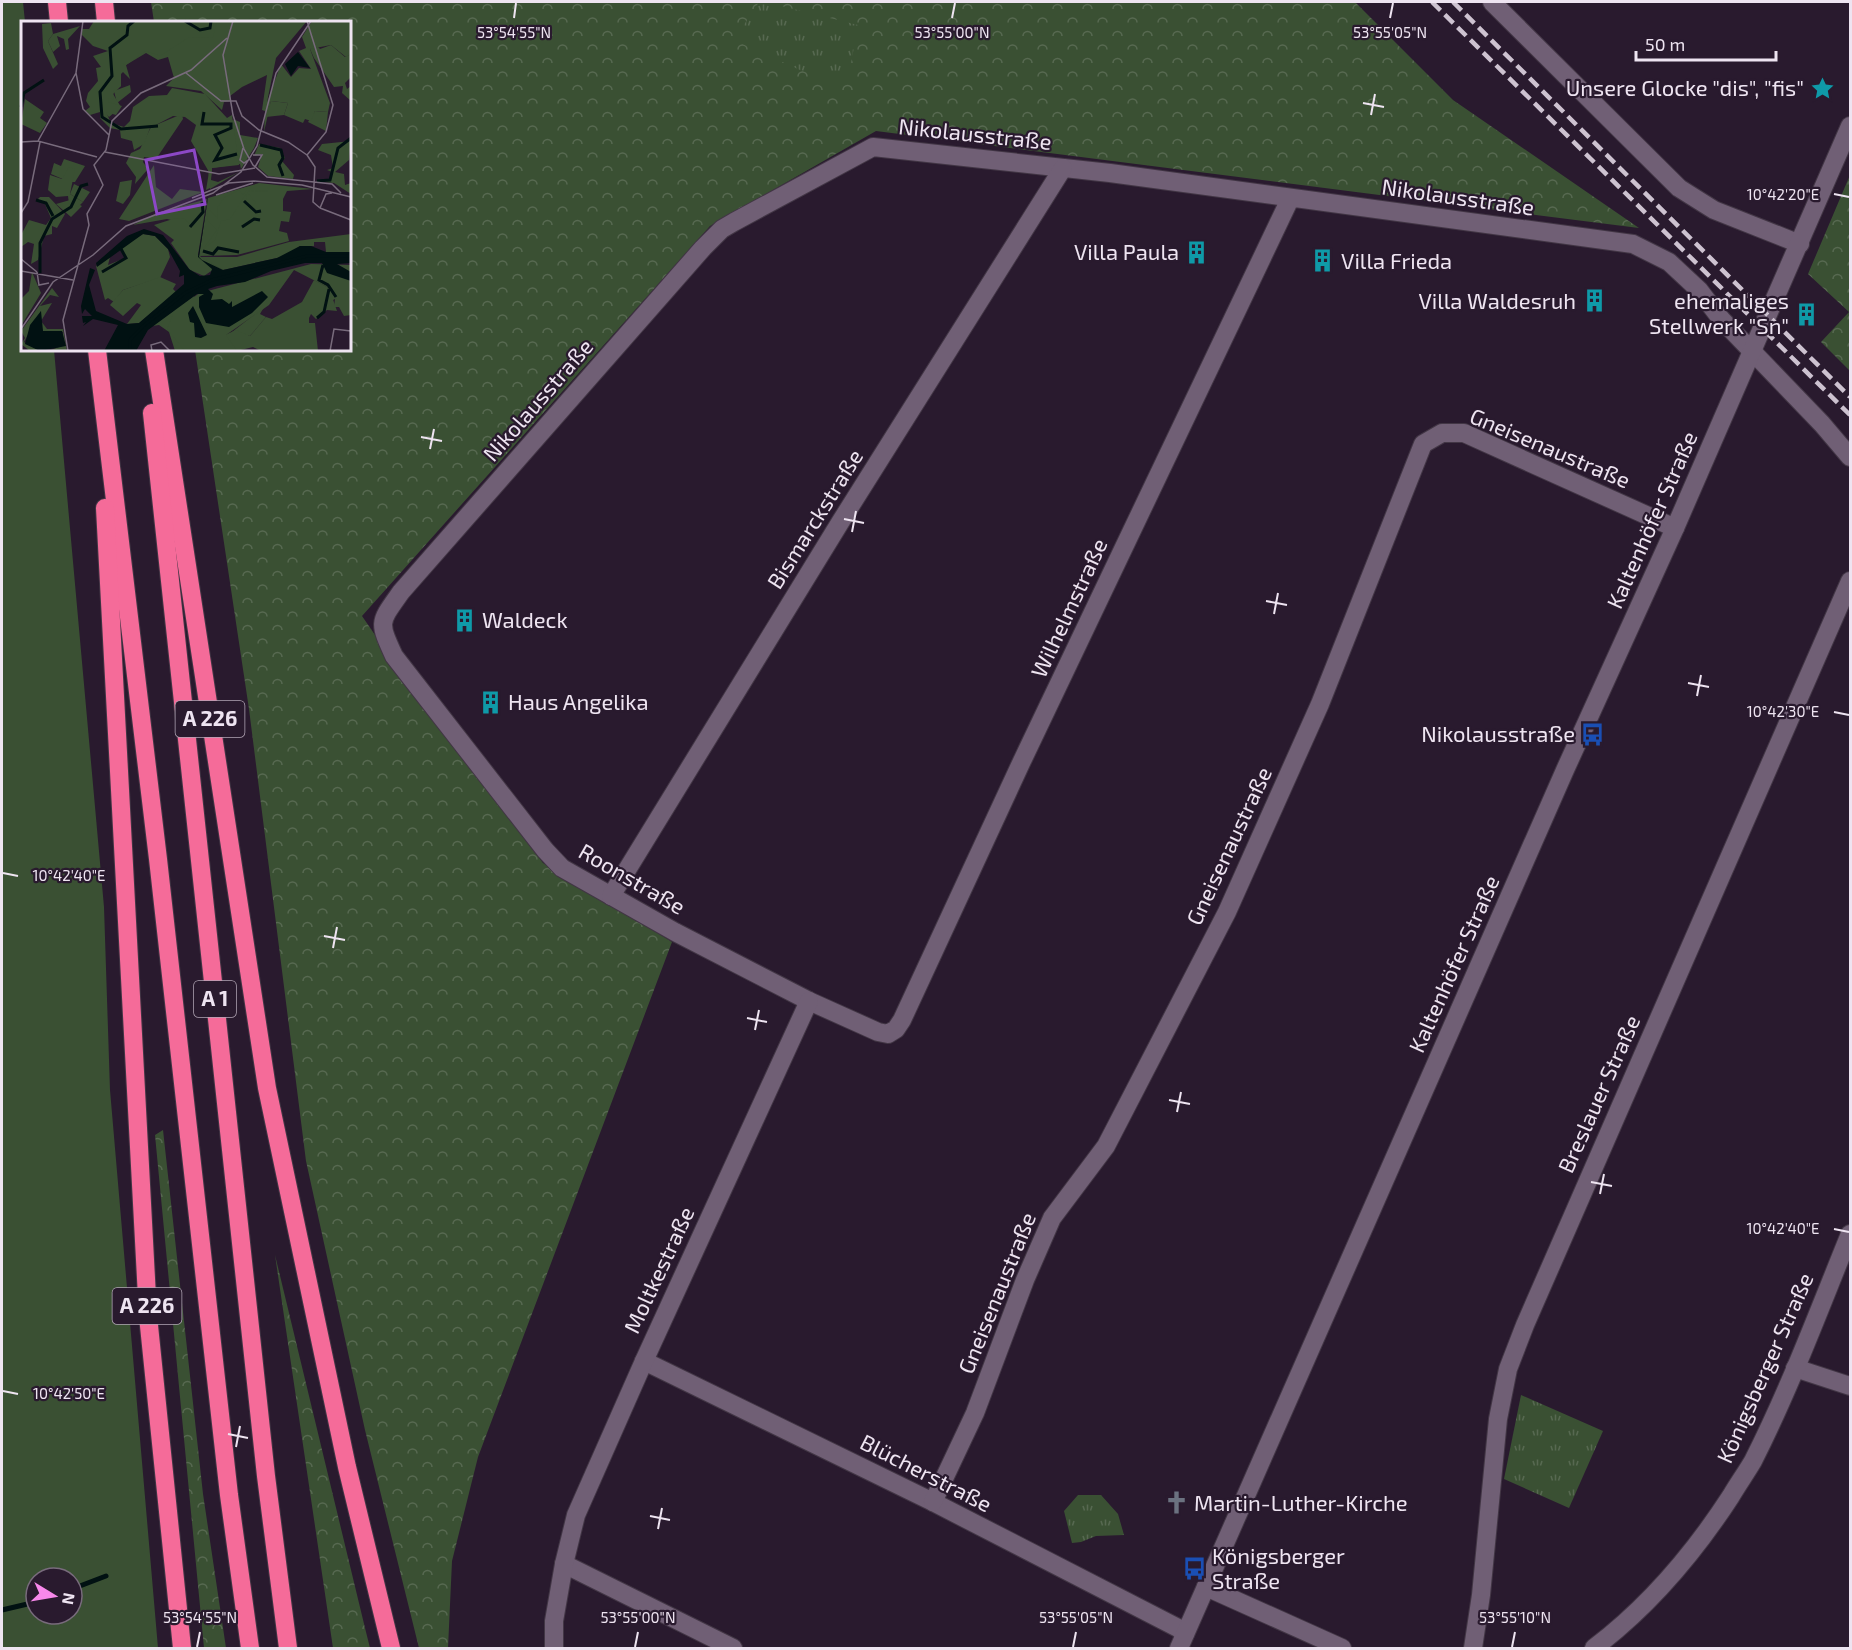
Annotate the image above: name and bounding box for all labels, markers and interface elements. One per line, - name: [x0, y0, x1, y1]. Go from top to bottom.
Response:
- inset map: [21, 21, 351, 351]
- text: 53°54'55"N: [477, 23, 551, 41]
- text: 53°55'00"N: [914, 23, 990, 41]
- text: 53°55'05"N: [1353, 23, 1427, 41]
- scale bar: [1636, 24, 1776, 62]
- text: 50 m: [1645, 33, 1685, 55]
- place label: Unsere Glocke "dis", "fis": [1566, 74, 1804, 100]
- place icon: Unsere Glocke "dis", "fis": [1809, 75, 1835, 101]
- street label: Nikolausstraße: [897, 112, 1053, 154]
- street label: Nikolausstraße: [1380, 172, 1536, 220]
- text: 10°42'20"E: [1747, 185, 1819, 203]
- place label: Villa Paula: [1074, 238, 1179, 264]
- building icon: Villa Paula: [1184, 239, 1210, 265]
- place label: Villa Frieda: [1341, 247, 1452, 273]
- building icon: Villa Frieda: [1310, 248, 1336, 274]
- place label: Villa Waldesruh: [1418, 287, 1576, 313]
- place label: ehemaliges Stellwerk "Sn": [1649, 287, 1789, 338]
- building icon: Villa Waldesruh: [1581, 288, 1607, 314]
- building icon: ehemaliges Stellwerk "Sn": [1794, 301, 1820, 327]
- street label: Nikolausstraße: [477, 333, 598, 466]
- street label: Gneisenaustraße: [1466, 402, 1634, 493]
- street label: Kaltenhöfer Straße: [1600, 427, 1702, 612]
- street label: Bismarckstraße: [761, 444, 867, 593]
- street label: Wilhelmstraße: [1025, 534, 1112, 681]
- place label: Waldeck: [482, 606, 568, 632]
- building icon: Waldeck: [451, 607, 477, 633]
- place label: Haus Angelika: [508, 688, 649, 714]
- building icon: Haus Angelika: [477, 689, 503, 715]
- road number: A 226: [176, 701, 244, 737]
- text: 10°42'30"E: [1747, 702, 1819, 720]
- place label: Nikolausstraße: [1421, 720, 1575, 746]
- bus stop icon: Nikolausstraße: [1580, 721, 1606, 747]
- street label: Gneisenaustraße: [1180, 762, 1276, 929]
- street label: Roonstraße: [575, 837, 690, 919]
- text: 10°42'40"E: [33, 866, 105, 884]
- street label: Kaltenhöfer Straße: [1402, 871, 1504, 1056]
- road number: A 1: [194, 981, 236, 1017]
- street label: Breslauer Straße: [1552, 1011, 1644, 1176]
- street label: Moltkestraße: [617, 1202, 699, 1337]
- street label: Gneisenaustraße: [952, 1208, 1040, 1377]
- text: 10°42'40"E: [1747, 1219, 1819, 1237]
- street label: Königsberger Straße: [1710, 1268, 1818, 1467]
- road number: A 226: [112, 1288, 182, 1324]
- text: 10°42'50"E: [33, 1384, 105, 1402]
- street label: Blücherstraße: [856, 1428, 997, 1516]
- place label: Martin-Luther-Kirche: [1194, 1489, 1408, 1515]
- church icon: Martin-Luther-Kirche: [1163, 1490, 1189, 1516]
- place label: Königsberger Straße: [1212, 1542, 1345, 1593]
- bus stop icon: Königsberger Straße: [1181, 1556, 1207, 1582]
- north arrow: [24, 1566, 84, 1626]
- text: N: [59, 1591, 80, 1606]
- text: 53°54'55"N: [163, 1608, 237, 1626]
- text: 53°55'00"N: [600, 1608, 676, 1626]
- text: 53°55'05"N: [1039, 1608, 1113, 1626]
- text: 53°55'10"N: [1479, 1608, 1551, 1626]

